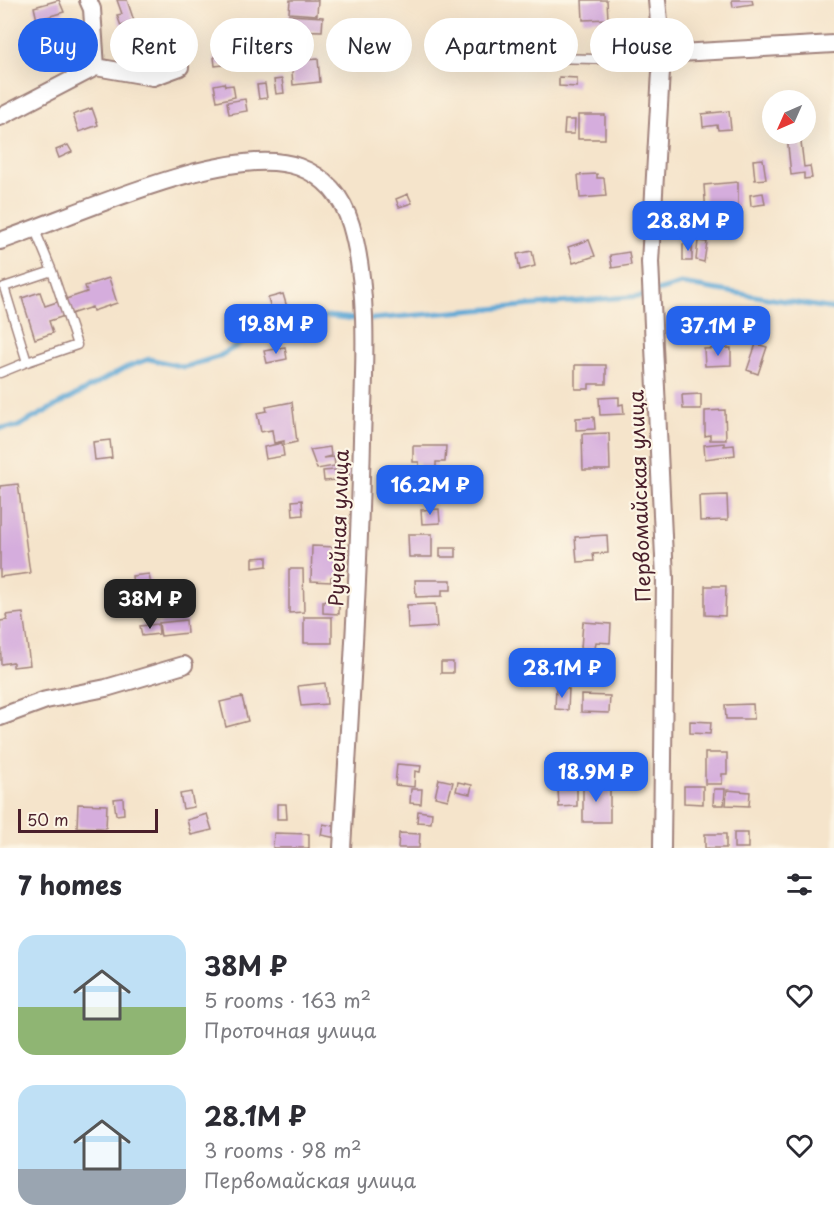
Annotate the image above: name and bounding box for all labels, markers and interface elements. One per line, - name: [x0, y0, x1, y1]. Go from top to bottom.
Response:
- chip: Buy: [18, 18, 98, 72]
- chip: Rent: [110, 18, 198, 72]
- chip: Filters: [210, 18, 314, 72]
- chip: New: [326, 18, 412, 72]
- chip: Apartment: [424, 18, 578, 72]
- chip: House: [590, 18, 694, 72]
- north arrow: [762, 90, 816, 144]
- map controls: [762, 90, 816, 144]
- pin: 28.8M ₽: [633, 201, 743, 252]
- text: 28.8M ₽: [646, 205, 730, 235]
- pin: 19.8M ₽: [221, 304, 331, 355]
- pin: 37.1M ₽: [663, 306, 773, 357]
- text: 19.8M ₽: [238, 308, 314, 338]
- text: 37.1M ₽: [680, 310, 756, 340]
- street label: Первомайская улица: [620, 389, 658, 603]
- street label: Ручейная улица: [320, 449, 356, 607]
- pin: 16.2M ₽: [375, 465, 485, 516]
- text: 16.2M ₽: [390, 469, 470, 499]
- pin: 38M ₽: [108, 579, 192, 630]
- text: 38M ₽: [118, 583, 182, 613]
- pin: 28.1M ₽: [507, 648, 617, 699]
- text: 28.1M ₽: [523, 652, 601, 682]
- pin: 18.9M ₽: [541, 752, 651, 803]
- text: 18.9M ₽: [558, 756, 634, 786]
- scale bar: [18, 806, 158, 834]
- text: 50 m: [27, 807, 68, 831]
- text: 7 homes: [18, 865, 122, 904]
- icon: filters: [783, 868, 816, 901]
- text: 38M ₽: [204, 946, 287, 985]
- icon: home: [66, 959, 138, 1031]
- icon: heart: [783, 979, 816, 1012]
- text: 5 rooms · 163 m²: [204, 985, 371, 1015]
- text: Проточная улица: [204, 1015, 376, 1045]
- text: 28.1M ₽: [204, 1096, 306, 1135]
- icon: home: [66, 1109, 138, 1181]
- icon: heart: [783, 1129, 816, 1162]
- text: 3 rooms · 98 m²: [204, 1135, 362, 1165]
- text: Первомайская улица: [204, 1165, 416, 1195]

